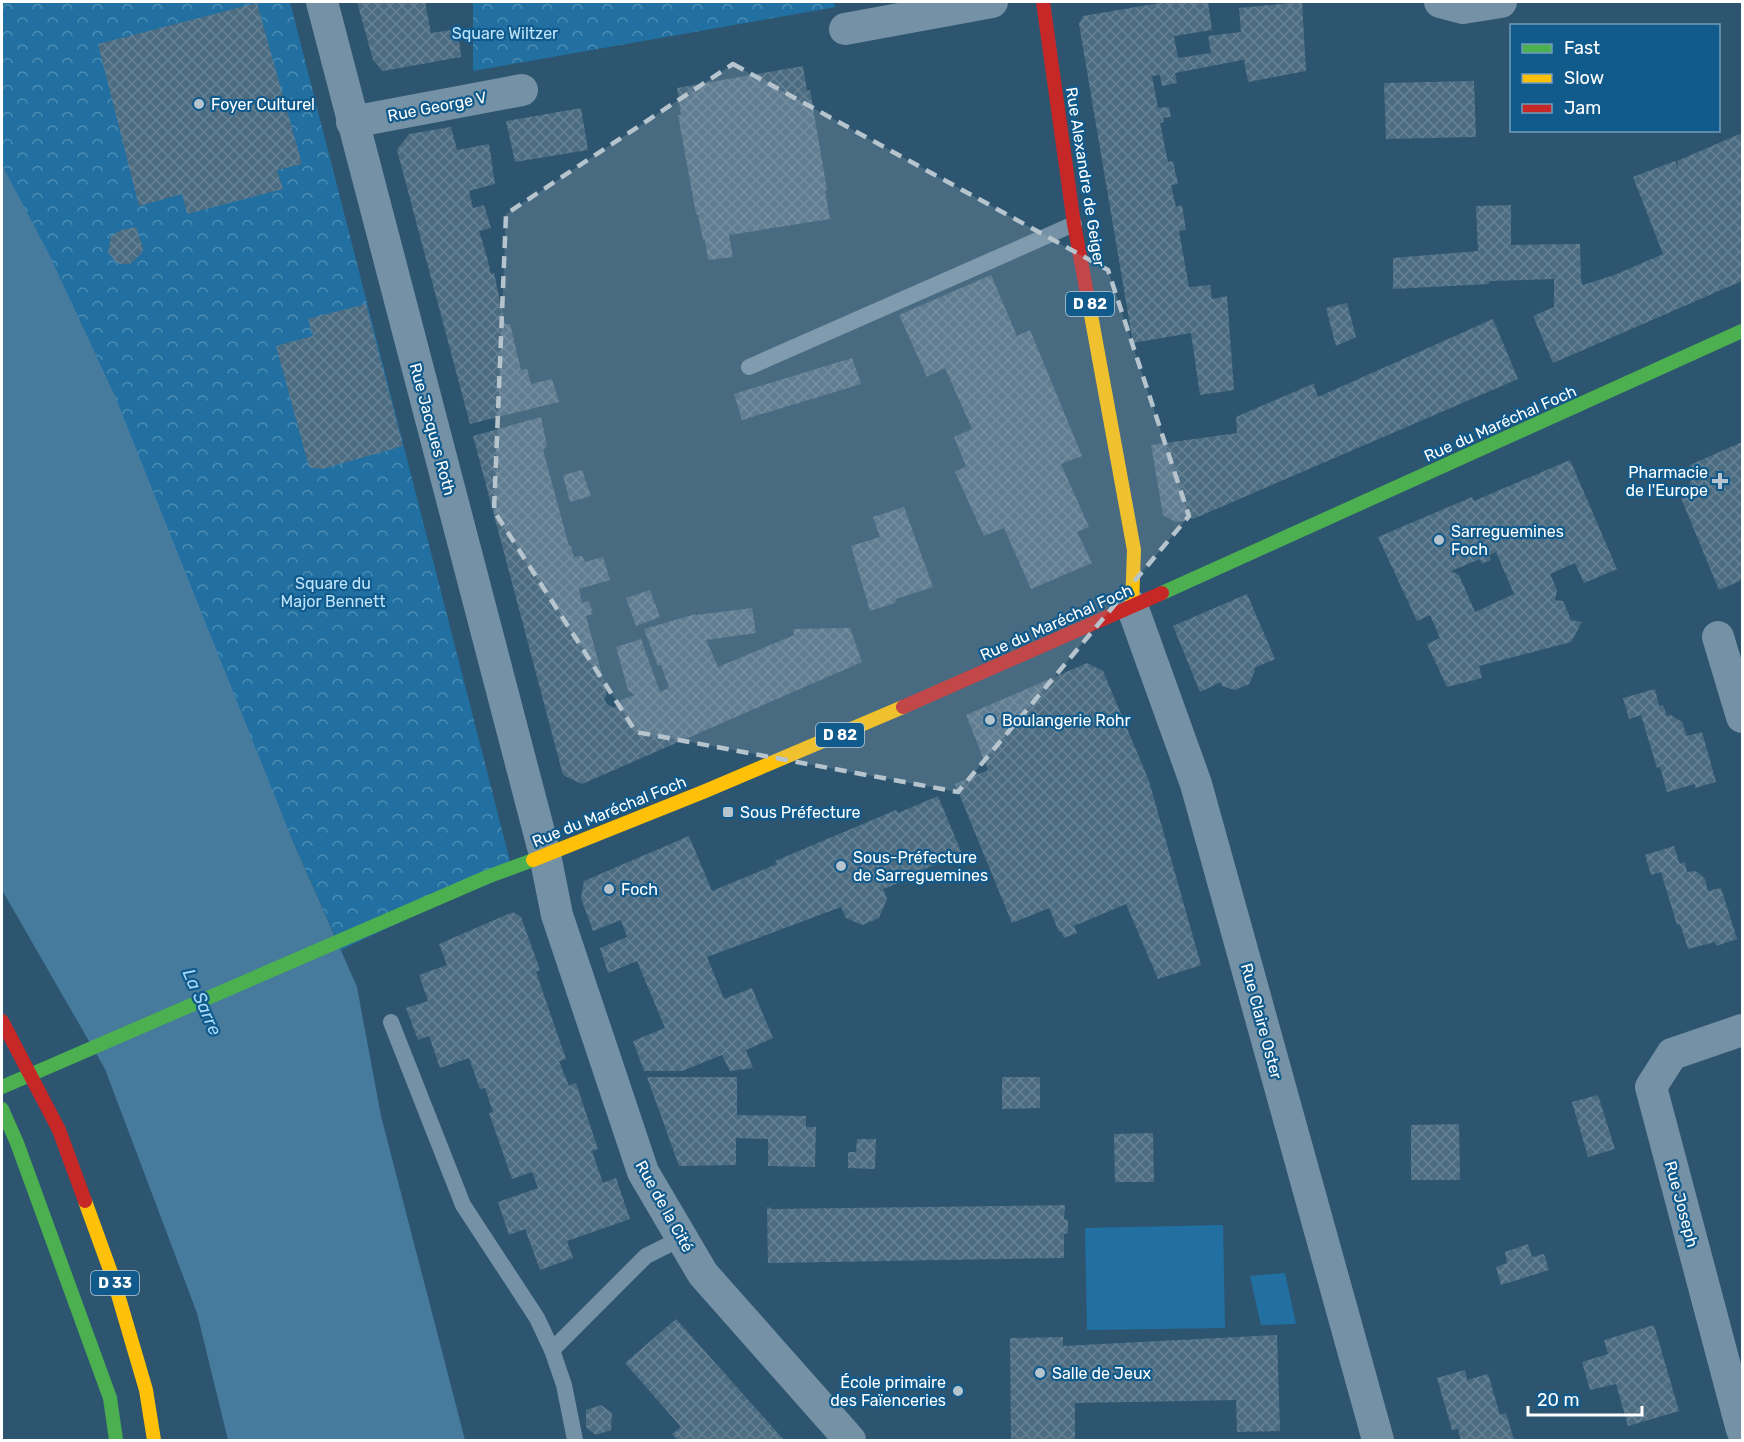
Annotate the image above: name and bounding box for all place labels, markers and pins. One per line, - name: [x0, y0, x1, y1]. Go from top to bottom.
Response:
- place label: Foyer Culturel: [211, 95, 315, 114]
- marker: Foyer Culturel: [192, 97, 206, 111]
- place label: Pharmacie de l'Europe: [1625, 463, 1708, 500]
- marker: Pharmacie de l'Europe: [1713, 474, 1727, 488]
- place label: Sarreguemines Foch: [1451, 522, 1564, 559]
- marker: Sarreguemines Foch: [1432, 533, 1446, 547]
- place label: Boulangerie Rohr: [1002, 711, 1131, 730]
- marker: Boulangerie Rohr: [983, 713, 997, 727]
- place label: Sous Préfecture: [740, 803, 861, 822]
- marker: Sous Préfecture: [721, 805, 735, 819]
- place label: Sous-Préfecture de Sarreguemines: [853, 848, 988, 885]
- marker: Sous-Préfecture de Sarreguemines: [834, 859, 848, 873]
- place label: Foch: [621, 880, 658, 899]
- marker: Foch: [602, 882, 616, 896]
- place label: Salle de Jeux: [1052, 1364, 1152, 1383]
- marker: Salle de Jeux: [1033, 1366, 1047, 1380]
- place label: École primaire des Faïenceries: [830, 1373, 946, 1410]
- marker: École primaire des Faïenceries: [951, 1384, 965, 1398]

